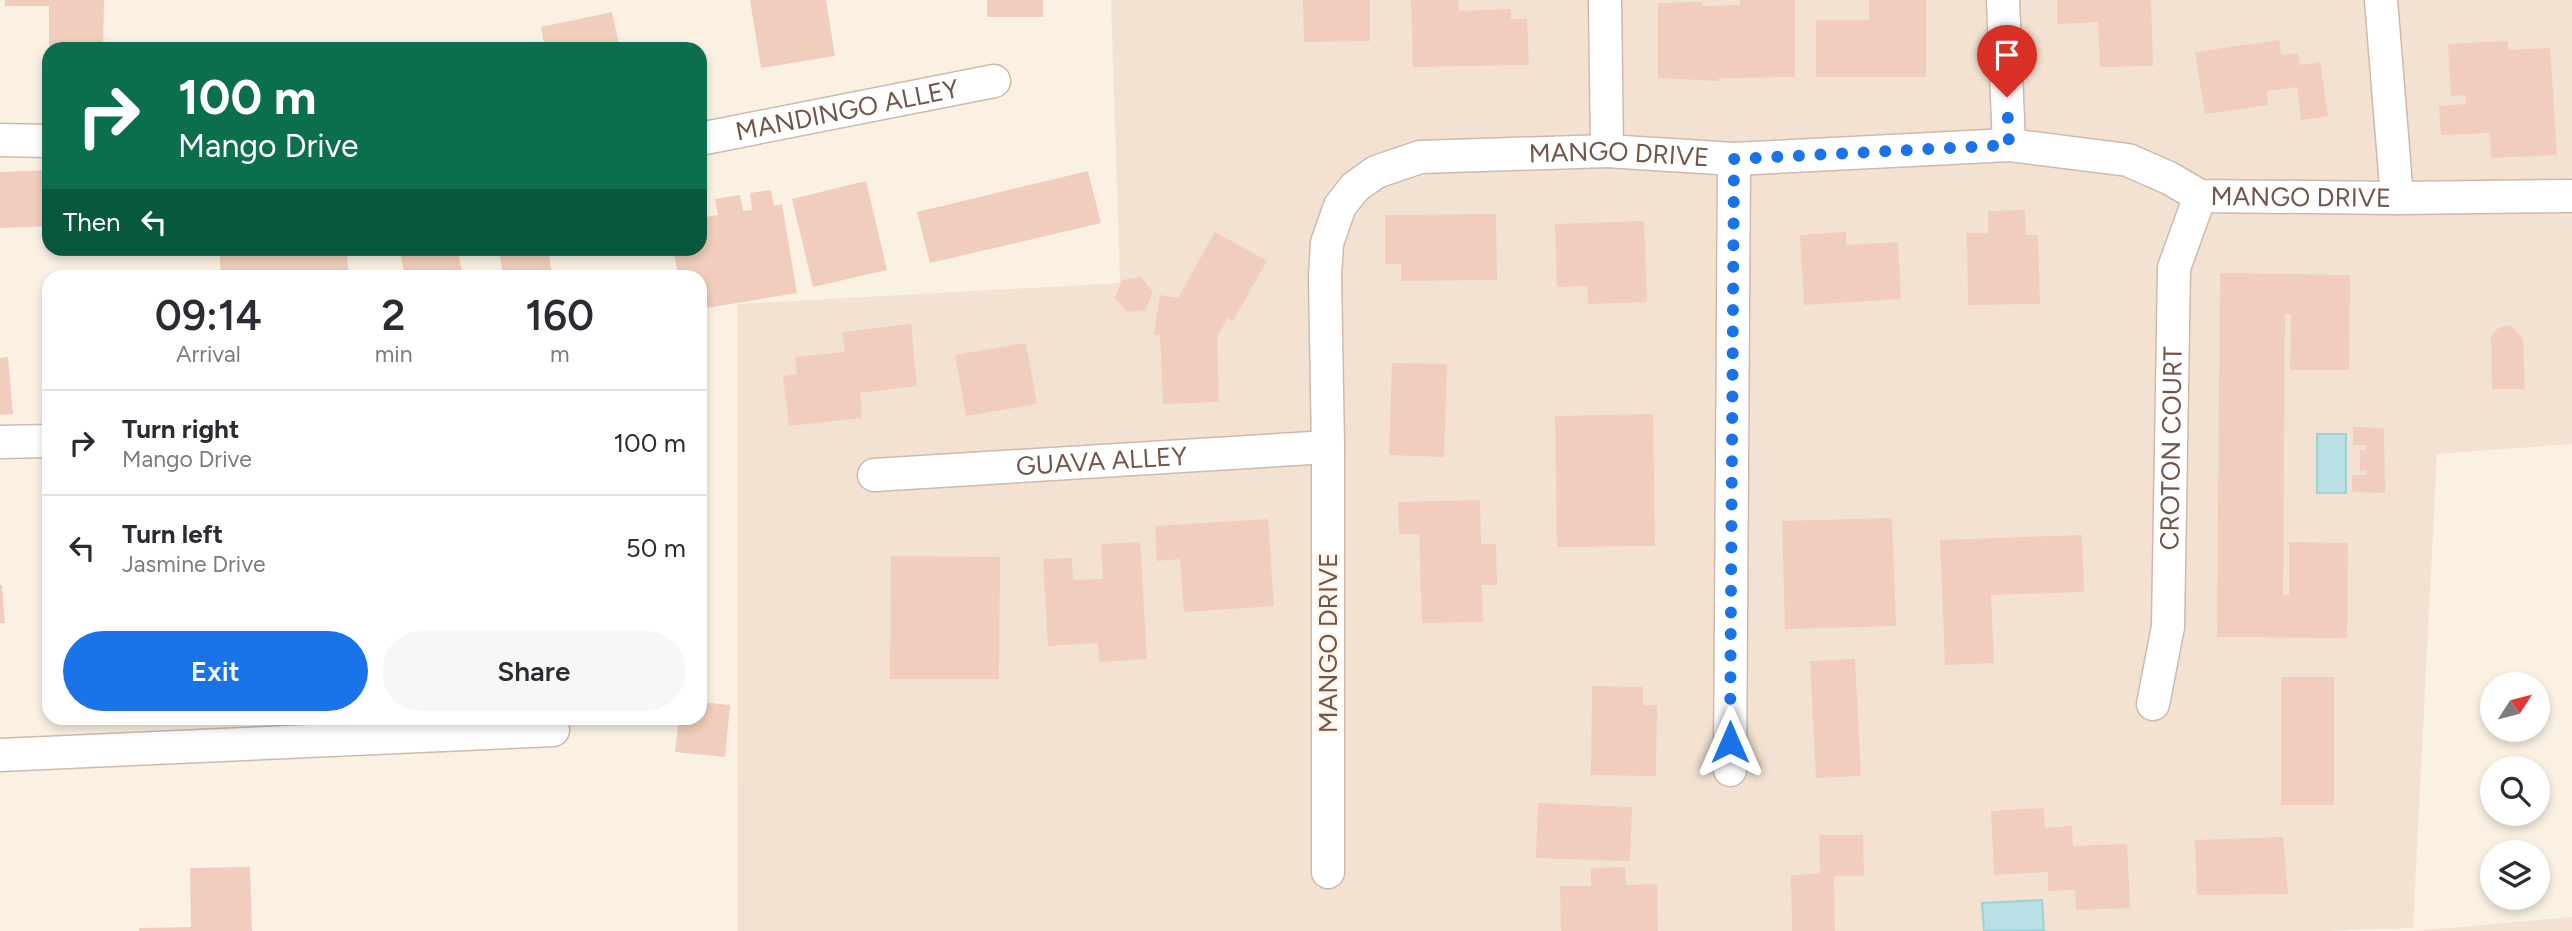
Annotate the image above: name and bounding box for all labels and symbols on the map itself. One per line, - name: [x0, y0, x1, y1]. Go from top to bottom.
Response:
- pin: [1977, 25, 2037, 97]
- street label: MANDINGO ALLEY: [733, 72, 962, 148]
- street label: MANGO DRIVE: [1528, 135, 1710, 173]
- street label: MANGO DRIVE: [2210, 180, 2391, 214]
- street label: CROTON COURT: [2153, 346, 2189, 551]
- street label: GUAVA ALLEY: [1015, 440, 1188, 482]
- street label: MANGO DRIVE: [1312, 553, 1344, 733]
- north arrow: [2480, 672, 2550, 742]
- position arrow: [1693, 705, 1767, 779]

